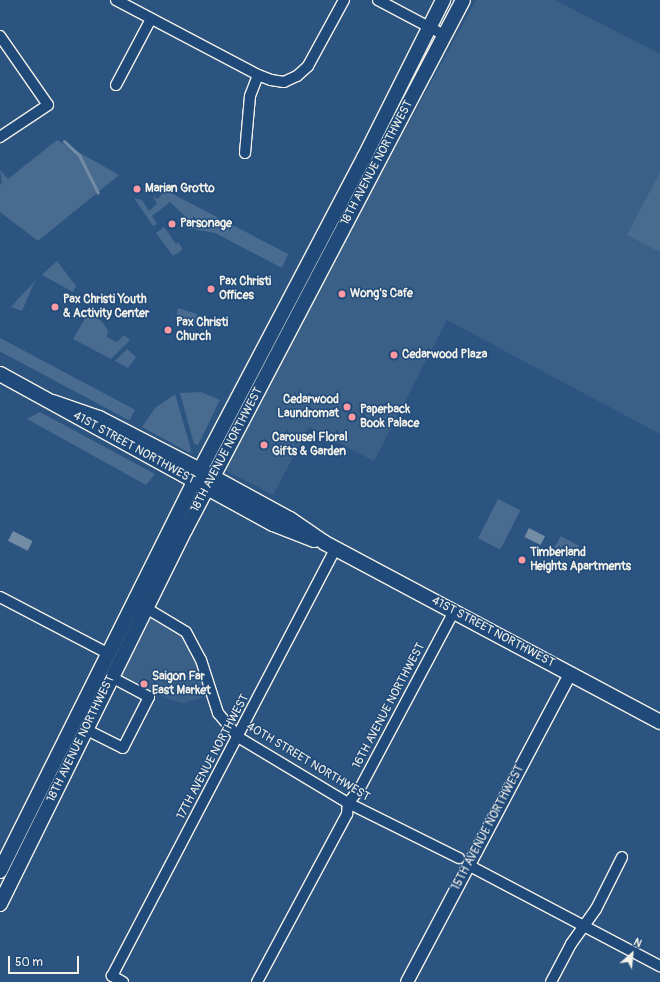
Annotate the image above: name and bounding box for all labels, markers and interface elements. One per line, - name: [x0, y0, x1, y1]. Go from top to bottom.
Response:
- street label: 18TH AVENUE NORTHWEST: [338, 98, 416, 228]
- place label: Marian Grotto: [145, 182, 215, 196]
- marker: Marian Grotto: [132, 184, 142, 194]
- place label: Parsonage: [180, 217, 232, 231]
- marker: Parsonage: [167, 219, 177, 229]
- place label: Pax Christi Offices: [219, 275, 271, 303]
- marker: Pax Christi Offices: [206, 284, 216, 294]
- place label: Wong's Cafe: [350, 287, 413, 301]
- marker: Wong's Cafe: [337, 289, 347, 299]
- place label: Pax Christi Youth & Activity Center: [63, 293, 149, 321]
- marker: Pax Christi Youth & Activity Center: [50, 302, 60, 312]
- place label: Pax Christi Church: [176, 316, 228, 344]
- marker: Pax Christi Church: [163, 325, 173, 335]
- place label: Cedarwood Plaza: [402, 348, 487, 362]
- marker: Cedarwood Plaza: [389, 350, 399, 360]
- street label: 18TH AVENUE NORTHWEST: [188, 385, 266, 515]
- place label: Cedarwood Laundromat: [277, 393, 339, 421]
- marker: Cedarwood Laundromat: [342, 402, 352, 412]
- place label: Paperback Book Palace: [360, 403, 419, 431]
- street label: 41ST STREET NORTHWEST: [70, 408, 198, 488]
- marker: Paperback Book Palace: [347, 412, 357, 422]
- place label: Carousel Floral Gifts & Garden: [272, 431, 347, 459]
- marker: Carousel Floral Gifts & Garden: [259, 440, 269, 450]
- place label: Timberland Heights Apartments: [530, 546, 631, 574]
- marker: Timberland Heights Apartments: [517, 555, 527, 565]
- street label: 41ST STREET NORTHWEST: [429, 593, 557, 671]
- street label: 16TH AVENUE NORTHWEST: [350, 641, 428, 771]
- place label: Saigon Far East Market: [152, 670, 211, 698]
- street label: 18TH AVENUE NORTHWEST: [44, 673, 118, 805]
- marker: Saigon Far East Market: [139, 679, 149, 689]
- street label: 17TH AVENUE NORTHWEST: [174, 692, 252, 822]
- street label: 40TH STREET NORTHWEST: [244, 719, 372, 805]
- street label: 15TH AVENUE NORTHWEST: [449, 763, 527, 893]
- north arrow: [612, 934, 652, 974]
- text: N: [631, 935, 644, 950]
- scale bar: [10, 948, 81, 974]
- text: 50 m: [15, 955, 43, 970]

